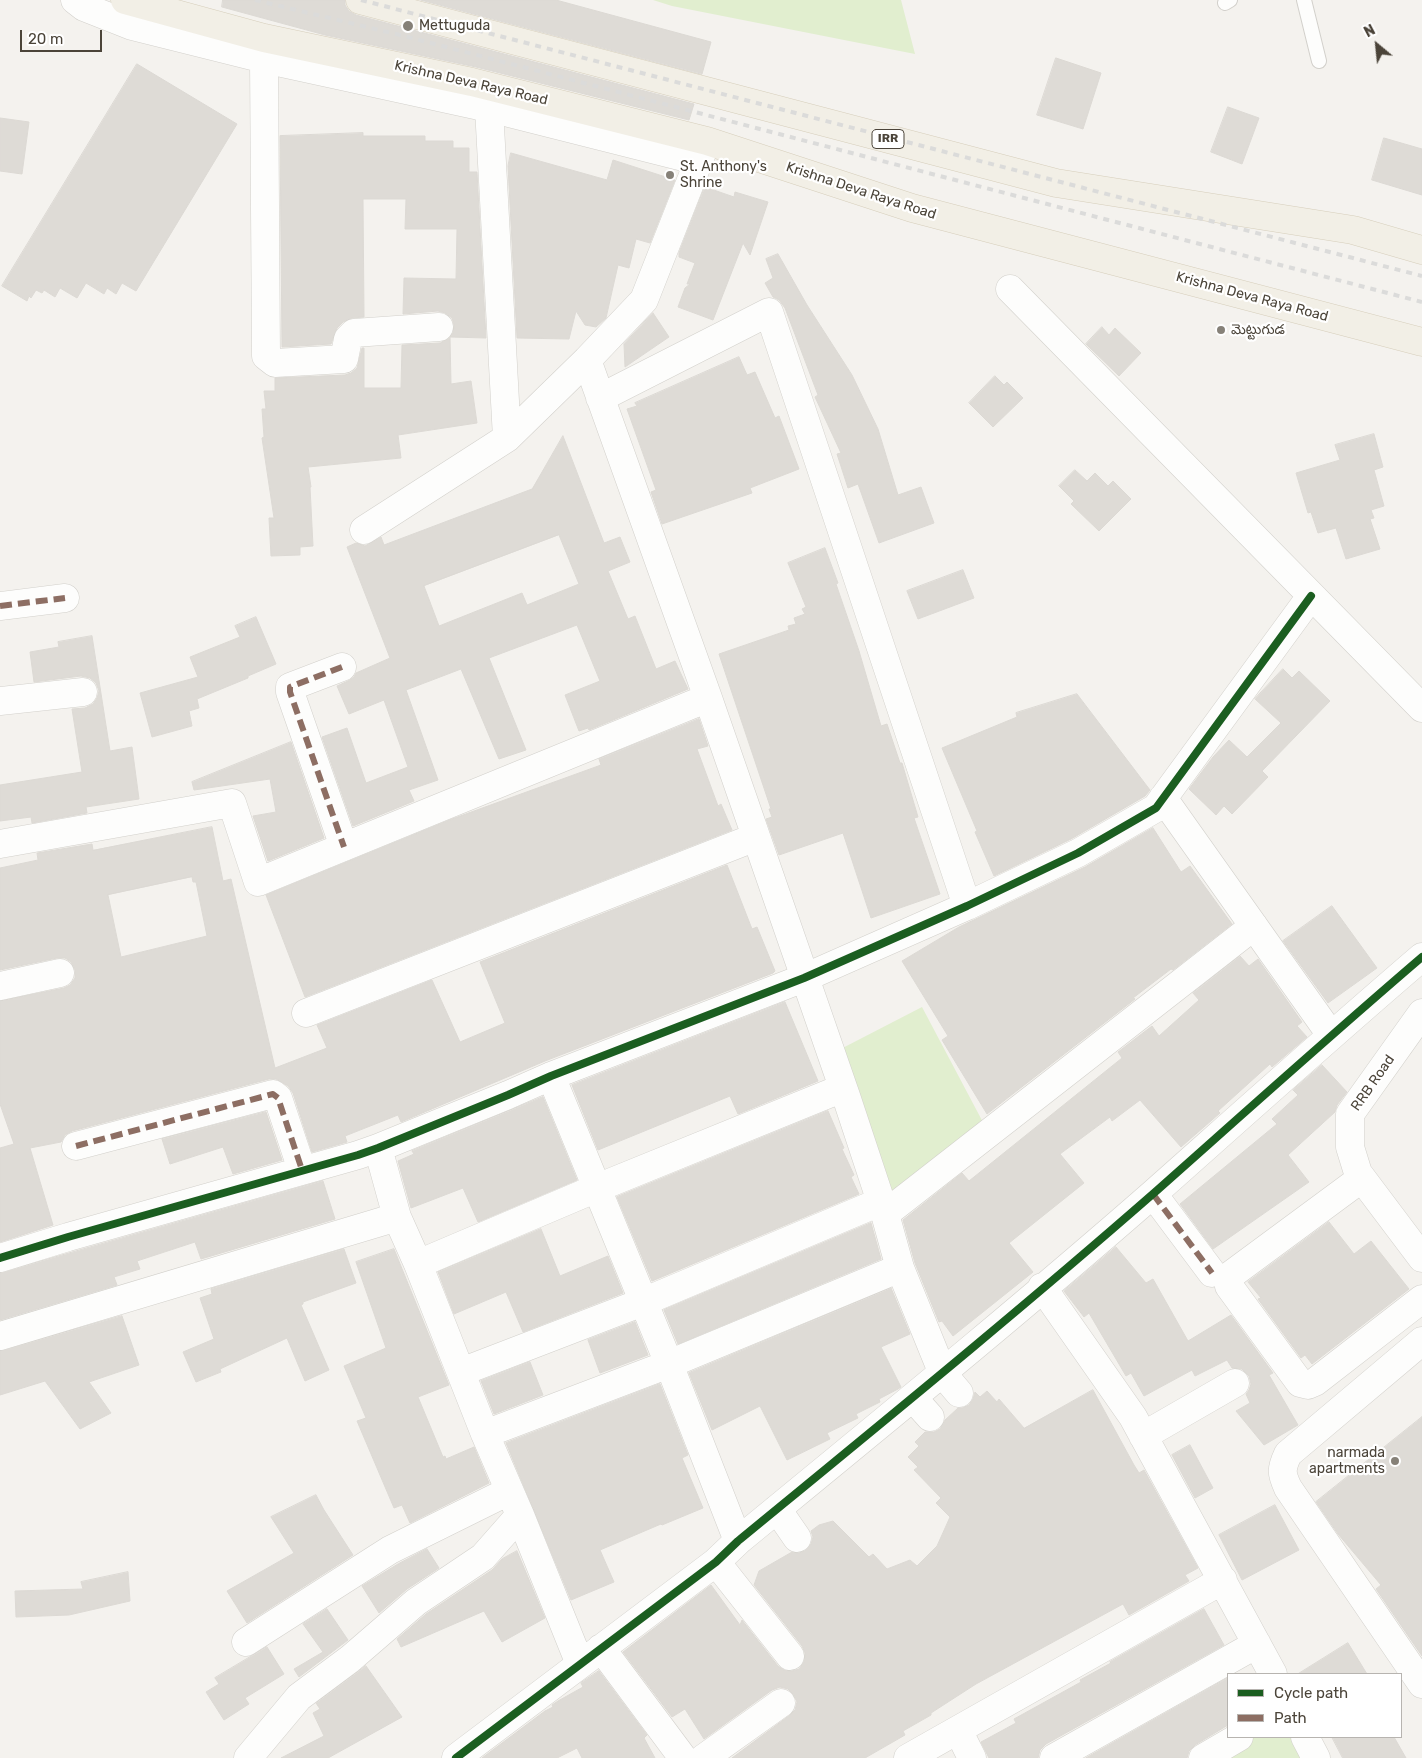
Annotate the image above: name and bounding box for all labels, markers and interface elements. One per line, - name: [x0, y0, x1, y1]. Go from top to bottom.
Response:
- place label: Mettuguda: [419, 18, 490, 34]
- marker: Mettuguda: [401, 19, 415, 33]
- scale bar: [22, 20, 105, 52]
- north arrow: [1352, 20, 1402, 70]
- text: N: [1361, 21, 1378, 41]
- text: 20 m: [28, 30, 63, 48]
- street label: Krishna Deva Raya Road: [393, 57, 549, 109]
- road number: IRR: [872, 130, 904, 148]
- place label: St. Anthony's Shrine: [680, 159, 767, 192]
- street label: Krishna Deva Raya Road: [784, 159, 938, 223]
- marker: St. Anthony's Shrine: [664, 169, 676, 181]
- street label: Krishna Deva Raya Road: [1174, 269, 1330, 325]
- place label: మెట్టుగుడ: [1231, 322, 1285, 338]
- marker: మెట్టుగుడ: [1215, 324, 1227, 336]
- street label: RRB Road: [1348, 1052, 1398, 1114]
- place label: narmada apartments: [1309, 1445, 1385, 1478]
- marker: narmada apartments: [1389, 1455, 1401, 1467]
- legend: [1227, 1673, 1402, 1738]
- text: Cycle path: [1274, 1684, 1348, 1702]
- text: Path: [1274, 1709, 1307, 1727]

